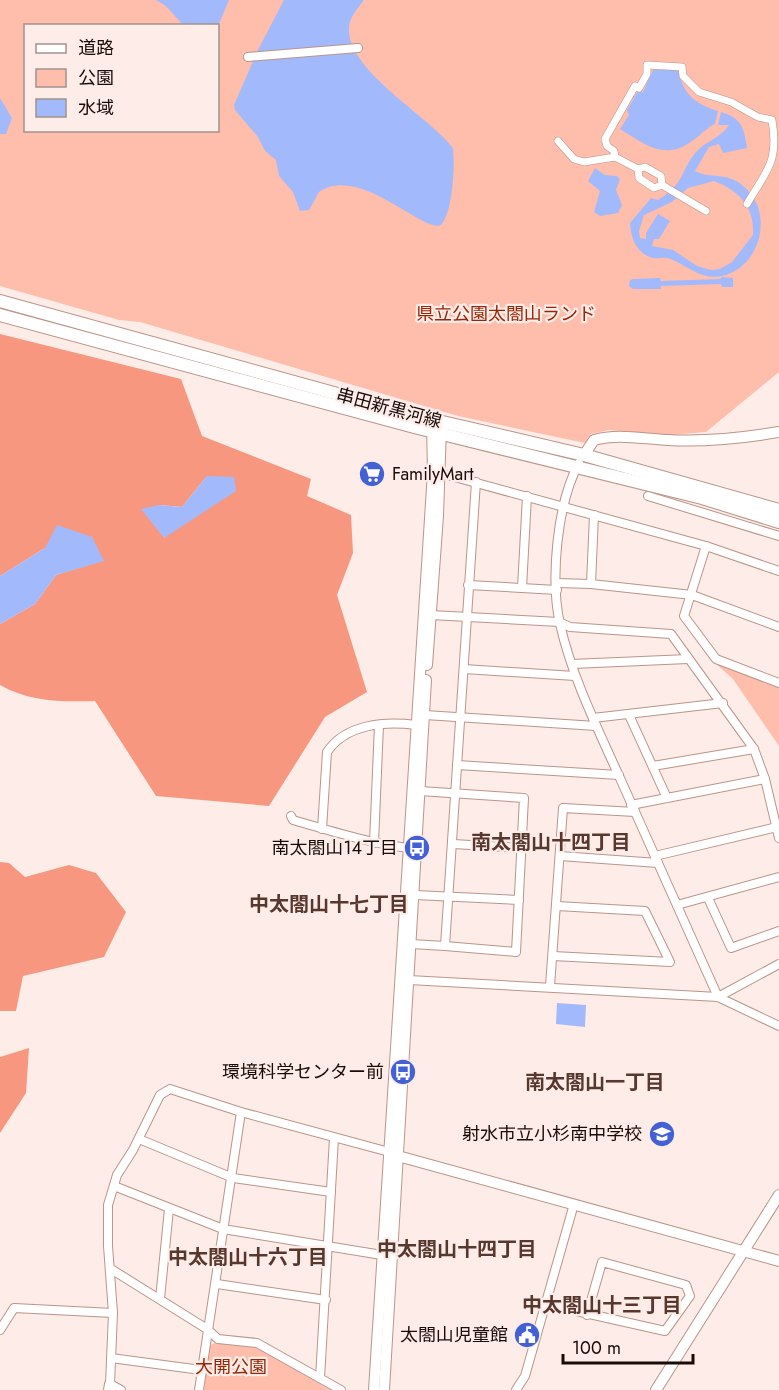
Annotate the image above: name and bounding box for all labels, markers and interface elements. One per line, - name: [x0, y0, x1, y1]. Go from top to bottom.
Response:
- legend: [24, 24, 219, 132]
- text: 道路: [78, 35, 114, 61]
- text: 公園: [78, 65, 114, 91]
- text: 水域: [78, 95, 114, 121]
- park label: 県立公園太閤山ランド: [416, 301, 596, 327]
- street label: 串田新黒河線: [333, 381, 445, 435]
- supermarket icon: FamilyMart: [357, 459, 387, 489]
- place label: FamilyMart: [392, 461, 474, 487]
- district label: 南太閤山十四丁目: [471, 828, 631, 857]
- bus stop icon: 南太閤山14丁目: [402, 833, 432, 863]
- place label: 南太閤山14丁目: [271, 835, 398, 861]
- district label: 中太閤山十七丁目: [249, 890, 409, 919]
- bus stop icon: 環境科学センター前: [388, 1057, 418, 1087]
- place label: 環境科学センター前: [222, 1059, 384, 1085]
- district label: 南太閤山一丁目: [525, 1068, 665, 1097]
- school or university icon: 射水市立小杉南中学校: [647, 1119, 677, 1149]
- place label: 射水市立小杉南中学校: [462, 1121, 642, 1147]
- district label: 中太閤山十四丁目: [377, 1235, 537, 1264]
- district label: 中太閤山十六丁目: [168, 1243, 328, 1272]
- district label: 中太閤山十三丁目: [522, 1291, 682, 1320]
- public building icon: 太閤山児童館: [512, 1320, 542, 1350]
- place label: 太閤山児童館: [400, 1322, 508, 1348]
- scale bar: [563, 1327, 694, 1365]
- text: 100 m: [572, 1335, 621, 1361]
- park label: 大開公園: [195, 1354, 267, 1380]

